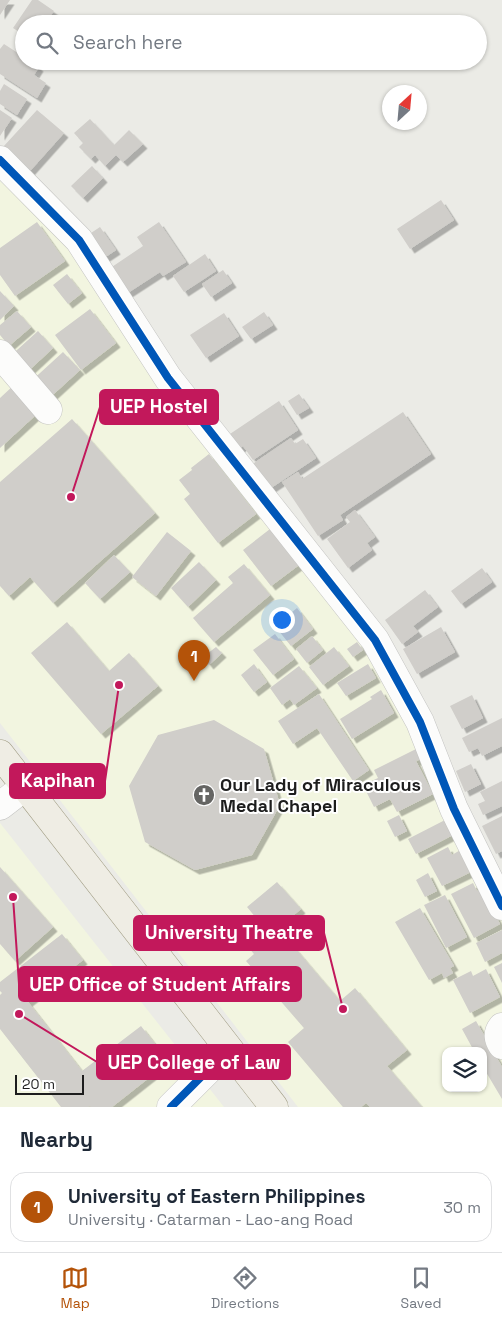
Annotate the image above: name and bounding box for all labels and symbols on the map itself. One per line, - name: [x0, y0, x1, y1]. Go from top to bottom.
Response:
- north arrow: [382, 85, 427, 130]
- callout: UEP Hostel: [100, 390, 218, 424]
- text: UEP Hostel: [110, 394, 208, 419]
- your location: [269, 607, 295, 633]
- pin: 1: [178, 640, 210, 681]
- callout: Kapihan: [10, 764, 105, 798]
- text: Kapihan: [21, 768, 95, 793]
- place label: Our Lady of Miraculous Medal Chapel: [220, 773, 421, 817]
- church icon: Our Lady of Miraculous Medal Chapel: [192, 783, 216, 807]
- callout: University Theatre: [134, 916, 324, 950]
- text: University Theatre: [145, 920, 313, 945]
- callout: UEP Office of Student Affairs: [19, 967, 301, 1001]
- text: UEP Office of Student Affairs: [29, 972, 291, 997]
- callout: UEP College of Law: [97, 1045, 290, 1079]
- text: UEP College of Law: [107, 1050, 281, 1075]
- scale bar: [15, 1072, 84, 1095]

